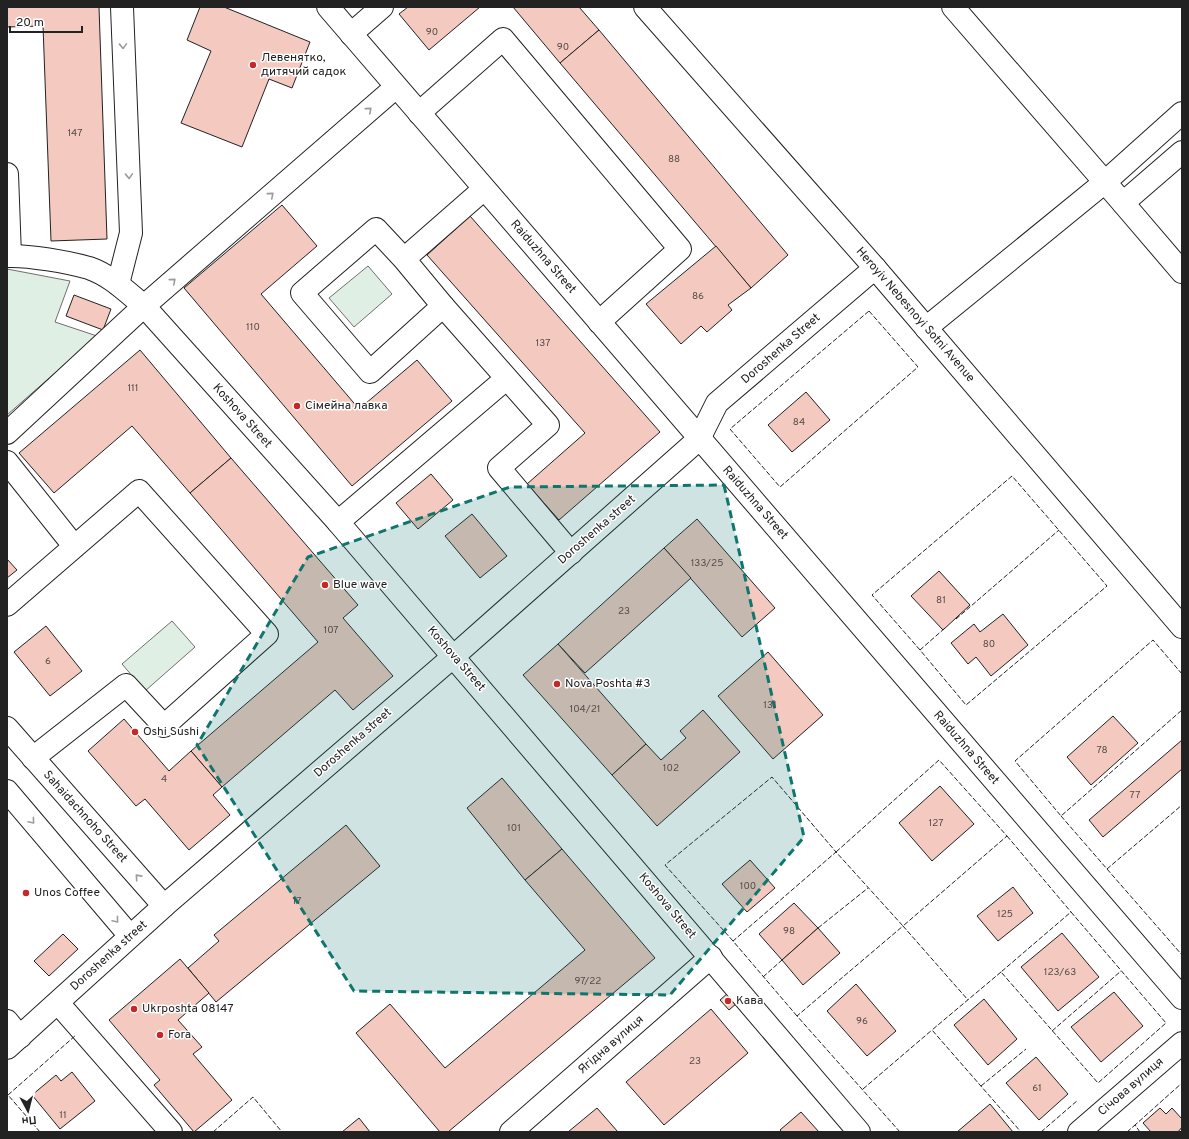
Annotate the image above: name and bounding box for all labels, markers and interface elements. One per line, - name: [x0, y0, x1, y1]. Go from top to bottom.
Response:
- scale bar: [10, 8, 82, 34]
- text: 20 m: [16, 15, 44, 31]
- house number: 90: [426, 26, 438, 39]
- house number: 90: [557, 41, 569, 54]
- one-way arrow: [119, 43, 128, 49]
- place label: Левенятко, дитячий садок: [261, 50, 346, 80]
- marker: Левенятко, дитячий садок: [248, 60, 258, 70]
- one-way arrow: [365, 108, 372, 115]
- house number: 147: [68, 127, 82, 140]
- house number: 88: [668, 153, 680, 166]
- one-way arrow: [125, 173, 133, 179]
- one-way arrow: [267, 193, 274, 200]
- street label: Raiduzhna Street: [507, 217, 579, 297]
- street label: Heroyiv Nebesnoyi Sotni Avenue: [852, 244, 978, 386]
- one-way arrow: [168, 278, 176, 285]
- house number: 86: [692, 290, 704, 303]
- street label: Doroshenka Street: [738, 310, 824, 388]
- house number: 110: [246, 321, 260, 334]
- house number: 137: [536, 337, 550, 350]
- street label: Koshova Street: [209, 380, 275, 452]
- house number: 111: [127, 382, 139, 395]
- place label: Сімейна лавка: [305, 398, 388, 414]
- marker: Сімейна лавка: [292, 401, 302, 411]
- house number: 84: [793, 416, 805, 429]
- street label: Raiduzhna Street: [719, 463, 791, 543]
- street label: Doroshenka street: [555, 492, 639, 568]
- house number: 133/25: [691, 557, 723, 570]
- place label: Blue wave: [333, 577, 387, 593]
- marker: Blue wave: [320, 580, 330, 590]
- house number: 81: [936, 594, 946, 607]
- house number: 23: [618, 605, 630, 618]
- street label: Koshova Street: [423, 623, 489, 695]
- house number: 107: [323, 624, 339, 637]
- house number: 80: [983, 638, 995, 651]
- house number: 6: [45, 655, 51, 668]
- place label: Nova Poshta #3: [565, 676, 651, 692]
- marker: Nova Poshta #3: [552, 679, 562, 689]
- house number: 131: [763, 699, 777, 712]
- house number: 104/21: [569, 703, 601, 716]
- street label: Doroshenka street: [311, 705, 395, 781]
- street label: Raiduzhna Street: [930, 708, 1002, 788]
- place label: Oshi Sushi: [143, 724, 199, 740]
- marker: Oshi Sushi: [130, 727, 140, 737]
- house number: 78: [1096, 744, 1108, 757]
- house number: 102: [663, 762, 679, 775]
- street label: Sahaidachnoho Street: [39, 767, 131, 867]
- house number: 4: [161, 773, 167, 786]
- house number: 77: [1130, 789, 1140, 802]
- one-way arrow: [28, 816, 35, 823]
- house number: 127: [929, 817, 943, 830]
- house number: 101: [507, 822, 521, 835]
- street label: Koshova Street: [635, 870, 699, 942]
- one-way arrow: [136, 874, 143, 882]
- house number: 100: [740, 880, 756, 893]
- place label: Unos Coffee: [34, 885, 100, 901]
- marker: Unos Coffee: [21, 888, 31, 898]
- house number: 17: [293, 895, 301, 908]
- house number: 125: [997, 908, 1013, 921]
- one-way arrow: [112, 915, 119, 923]
- street label: Doroshenka street: [67, 917, 151, 995]
- house number: 98: [783, 925, 795, 938]
- house number: 123/63: [1044, 966, 1076, 979]
- house number: 97/22: [575, 975, 601, 988]
- place label: Кава: [736, 993, 763, 1009]
- marker: Кава: [723, 996, 733, 1006]
- place label: Ukrposhta 08147: [142, 1001, 233, 1017]
- marker: Ukrposhta 08147: [129, 1004, 139, 1014]
- street label: Ягідна вулиця: [575, 1012, 647, 1078]
- house number: 96: [856, 1015, 868, 1028]
- place label: Fora: [168, 1027, 191, 1043]
- marker: Fora: [155, 1030, 165, 1040]
- street label: Січова вулиця: [1095, 1054, 1167, 1120]
- house number: 23: [689, 1055, 701, 1068]
- house number: 61: [1032, 1082, 1042, 1095]
- north arrow: [8, 1091, 48, 1131]
- house number: 11: [59, 1109, 67, 1122]
- text: Пн: [21, 1112, 37, 1128]

